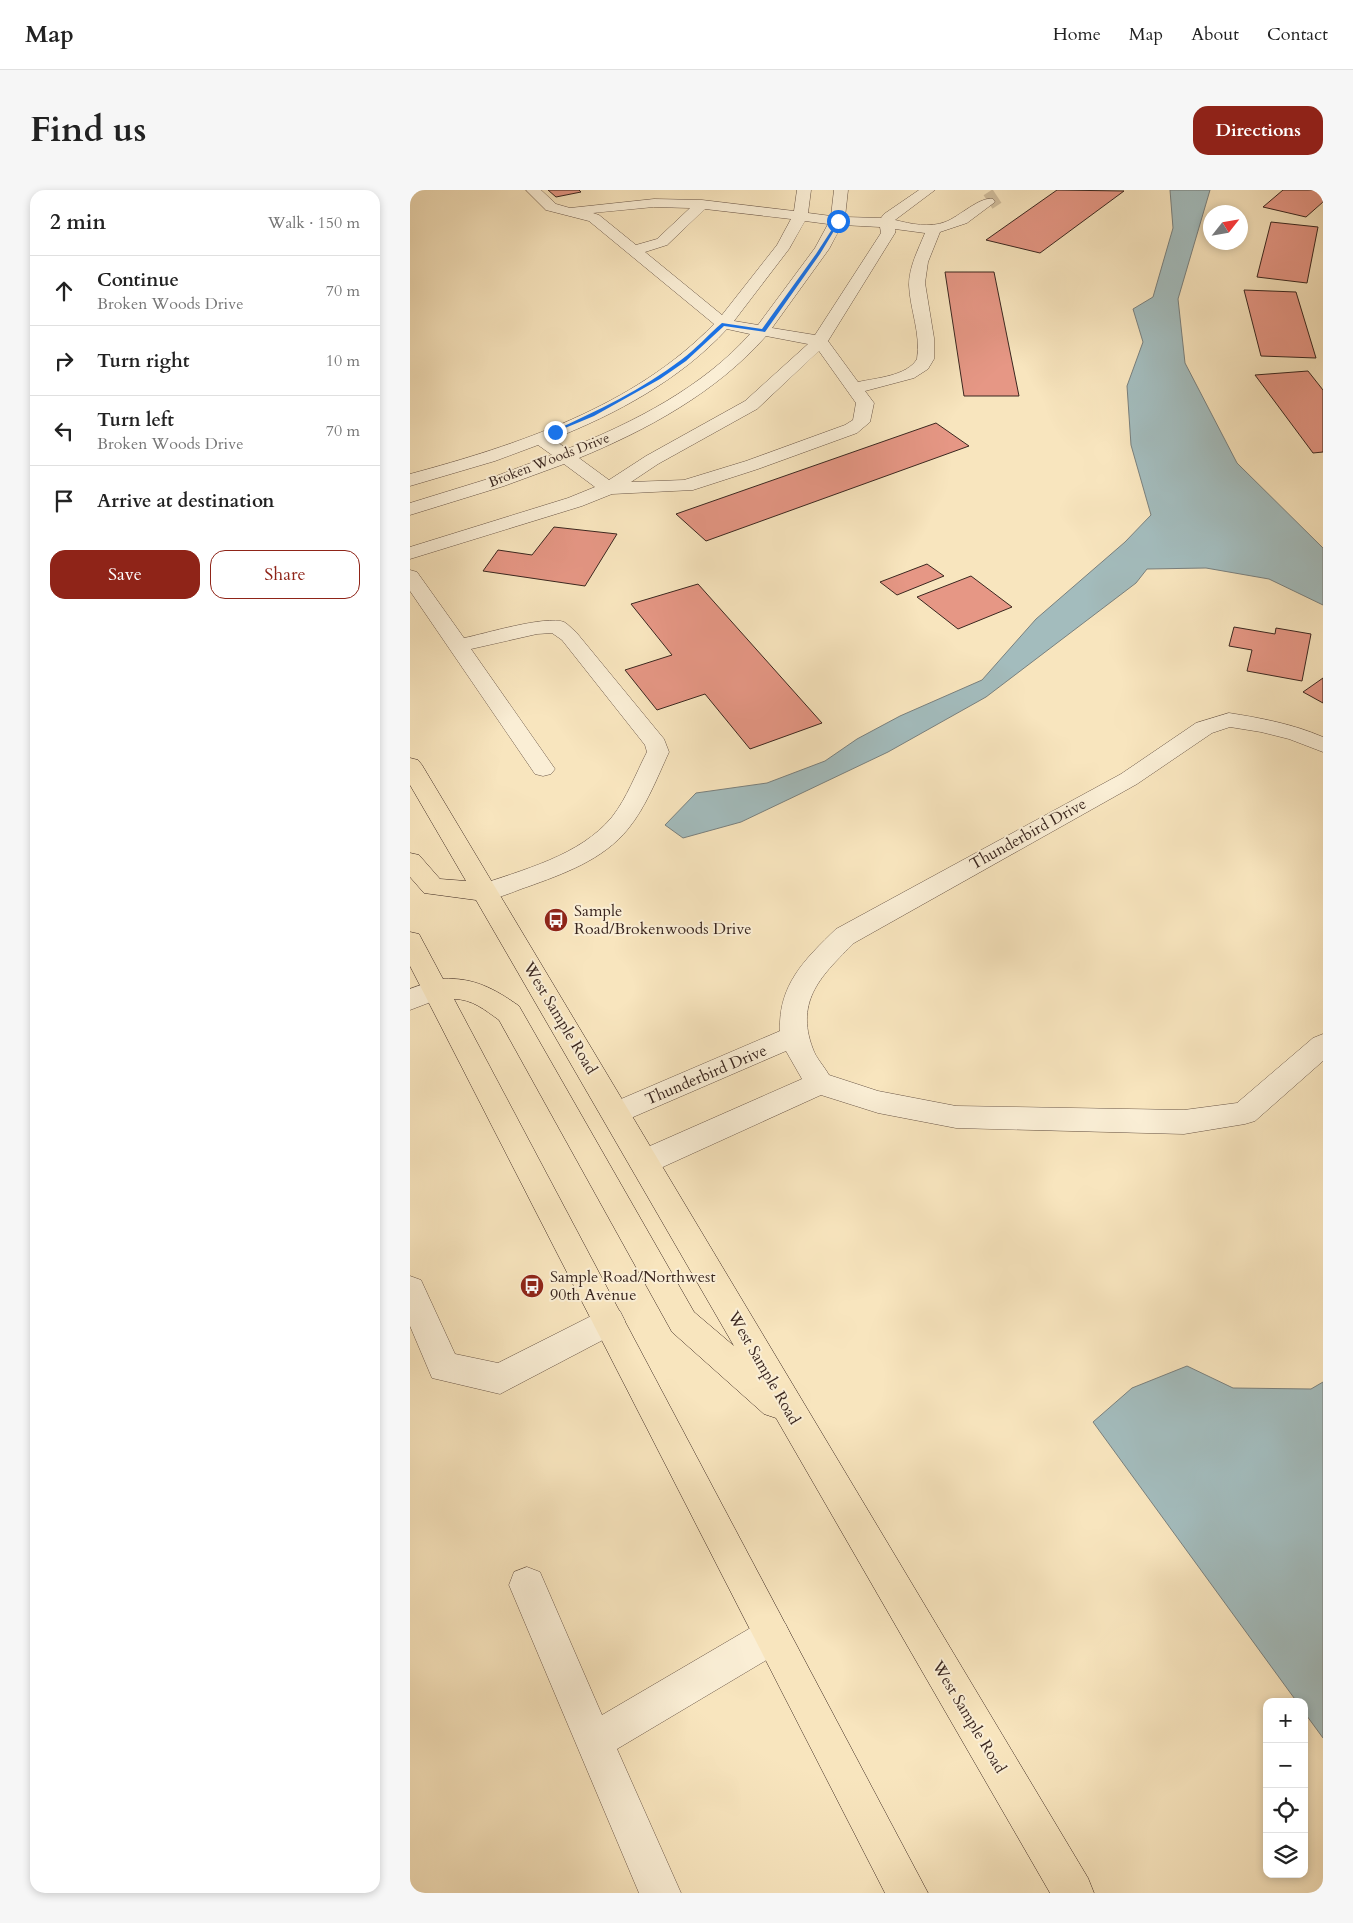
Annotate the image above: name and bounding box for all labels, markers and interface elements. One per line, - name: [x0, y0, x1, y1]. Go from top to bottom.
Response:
- text: Map: [25, 18, 74, 51]
- text: Home: [1053, 22, 1101, 47]
- text: Map: [1129, 22, 1163, 47]
- text: About: [1191, 22, 1239, 47]
- text: Contact: [1267, 22, 1328, 47]
- text: Find us: [30, 106, 146, 154]
- button: Directions: [1193, 106, 1323, 155]
- north arrow: [1203, 205, 1248, 250]
- text: 2 min: [50, 208, 106, 237]
- route start: [827, 210, 850, 233]
- text: Walk · 150 m: [268, 212, 360, 234]
- text: Continue: [97, 267, 179, 293]
- icon: ahead: [50, 277, 78, 305]
- text: 70 m: [326, 280, 360, 302]
- text: Broken Woods Drive: [97, 293, 243, 315]
- icon: right: [50, 347, 78, 375]
- text: Turn right: [97, 348, 189, 374]
- text: 10 m: [326, 350, 360, 372]
- text: Turn left: [97, 407, 174, 433]
- icon: left: [50, 417, 78, 445]
- text: 70 m: [326, 420, 360, 442]
- route end: [544, 421, 567, 444]
- street label: Broken Woods Drive: [486, 428, 612, 492]
- text: Broken Woods Drive: [97, 433, 243, 455]
- icon: arrive: [50, 487, 78, 515]
- text: Arrive at destination: [97, 488, 274, 514]
- button: Save: [50, 550, 200, 599]
- button: Share: [210, 550, 360, 599]
- street label: Thunderbird Drive: [966, 793, 1090, 875]
- place label: Sample Road/Brokenwoods Drive: [574, 900, 752, 940]
- bus stop icon: Sample Road/Brokenwoods Drive: [543, 907, 569, 933]
- street label: West Sample Road: [517, 957, 602, 1079]
- street label: Thunderbird Drive: [642, 1039, 770, 1111]
- place label: Sample Road/Northwest 90th Avenue: [550, 1266, 715, 1306]
- bus stop icon: Sample Road/Northwest 90th Avenue: [519, 1273, 545, 1299]
- street label: West Sample Road: [722, 1306, 806, 1429]
- street label: West Sample Road: [926, 1656, 1011, 1778]
- map controls: [1263, 1698, 1308, 1878]
- button: +: [1263, 1698, 1308, 1743]
- button: −: [1263, 1743, 1308, 1788]
- button: locate: [1263, 1788, 1308, 1833]
- button: layers: [1263, 1833, 1308, 1878]

